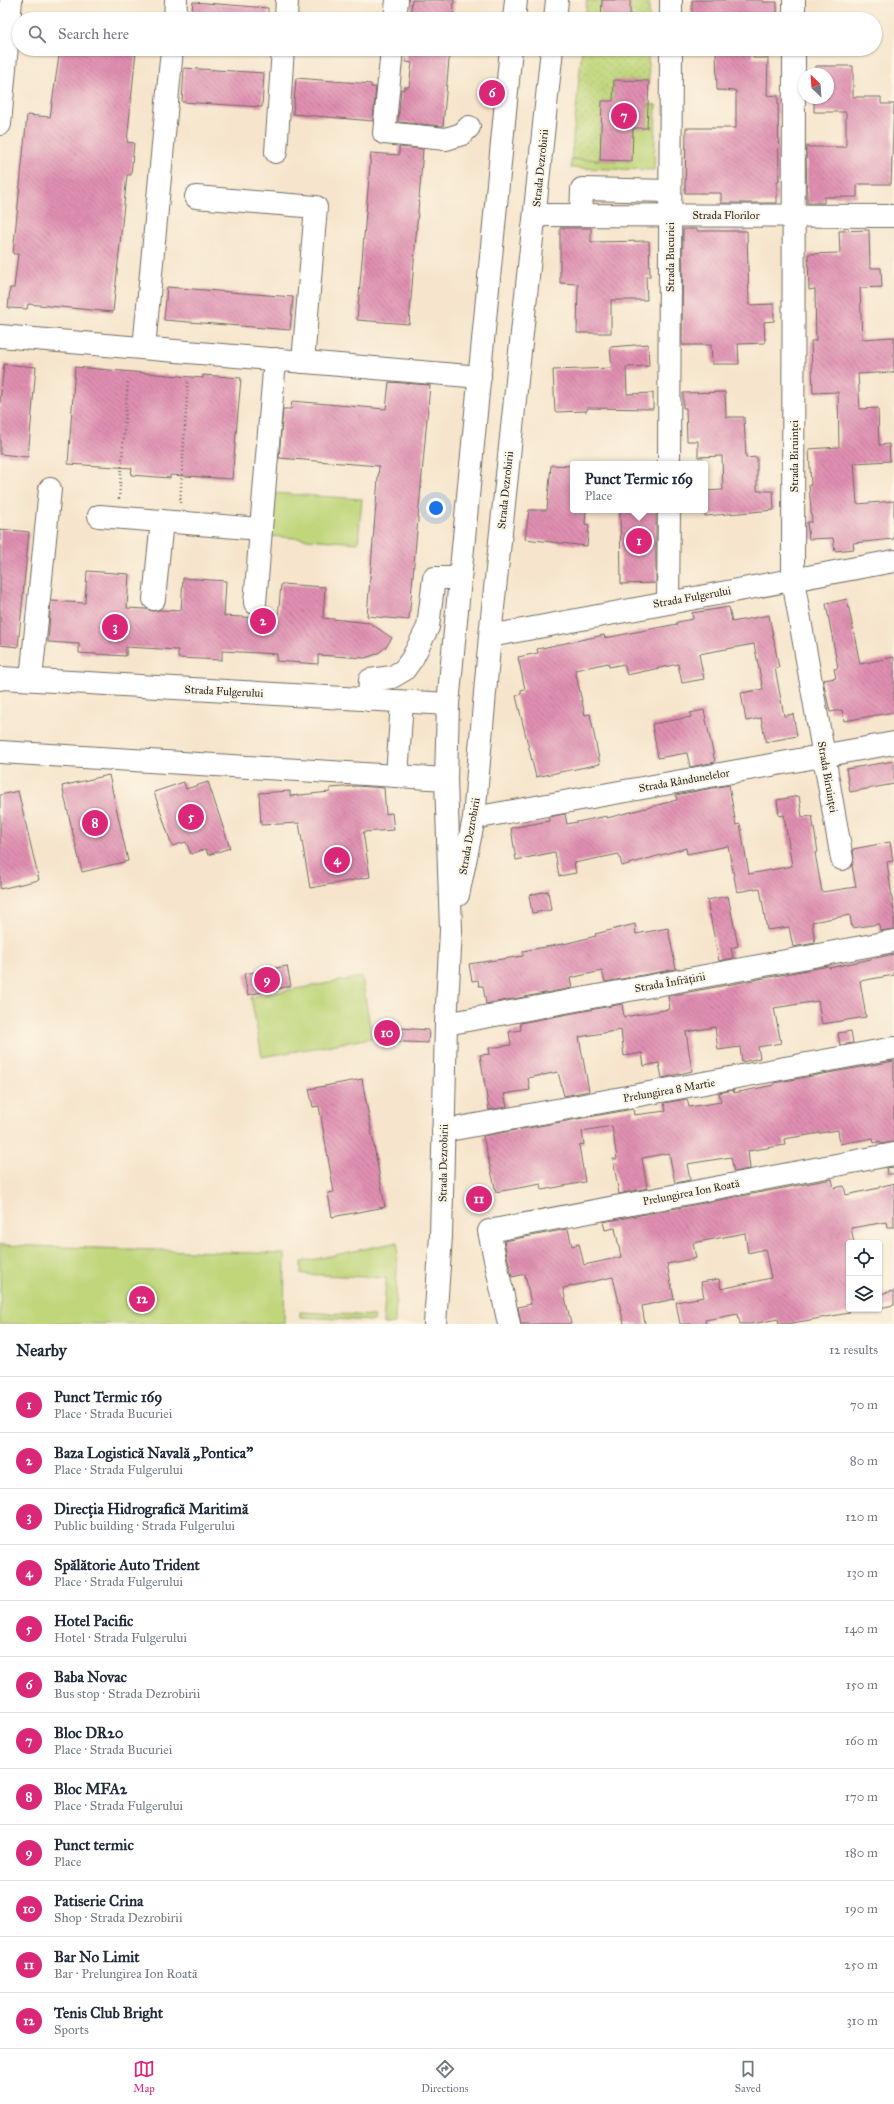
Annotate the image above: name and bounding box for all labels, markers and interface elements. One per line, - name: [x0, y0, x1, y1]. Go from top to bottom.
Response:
- search box: [12, 12, 882, 56]
- icon: search: [26, 23, 48, 45]
- text: Search here: [58, 25, 129, 43]
- north arrow: [798, 68, 834, 104]
- pin: 6: [479, 78, 505, 108]
- pin: 7: [611, 101, 637, 131]
- street label: Strada Dezrobirii: [530, 129, 551, 208]
- street label: Strada Florilor: [692, 209, 760, 222]
- street label: Strada Bucuriei: [664, 222, 677, 292]
- street label: Strada Biruinței: [788, 420, 801, 492]
- street label: Strada Dezrobirii: [495, 451, 516, 530]
- popup: [570, 461, 708, 513]
- text: Punct Termic 169: [585, 470, 693, 488]
- text: Place: [585, 488, 612, 504]
- your location: [426, 498, 446, 518]
- pin: 1: [626, 526, 652, 556]
- street label: Strada Fulgerului: [652, 584, 732, 611]
- pin: 2: [250, 606, 276, 636]
- pin: 3: [102, 612, 128, 642]
- street label: Strada Fulgerului: [184, 683, 264, 700]
- street label: Strada Biruinței: [815, 740, 840, 814]
- street label: Strada Rândunelelor: [638, 766, 731, 795]
- street label: Strada Dezrobirii: [456, 797, 483, 876]
- pin: 5: [178, 802, 204, 832]
- pin: 8: [82, 808, 108, 838]
- pin: 4: [324, 845, 350, 875]
- pin: 9: [254, 965, 280, 995]
- street label: Strada Înfrățirii: [634, 970, 707, 995]
- pin: 10: [374, 1018, 400, 1048]
- street label: Prelungirea 8 Martie: [622, 1076, 716, 1105]
- street label: Strada Dezrobirii: [436, 1124, 451, 1202]
- street label: Prelungirea Ion Roată: [642, 1177, 741, 1208]
- pin: 11: [466, 1184, 492, 1214]
- map controls: [846, 1240, 882, 1312]
- button: locate: [846, 1240, 882, 1276]
- button: layers: [846, 1276, 882, 1312]
- pin: 12: [129, 1284, 155, 1314]
- text: Nearby: [16, 1340, 67, 1361]
- text: 12 results: [829, 1342, 878, 1358]
- text: Punct Termic 169: [54, 1388, 162, 1406]
- text: 1: [26, 1397, 32, 1413]
- text: 70 m: [850, 1397, 878, 1413]
- text: Place · Strada Bucuriei: [54, 1406, 172, 1422]
- text: Baza Logistică Navală „Pontica”: [54, 1444, 253, 1462]
- text: 2: [26, 1453, 32, 1469]
- text: 80 m: [850, 1453, 878, 1469]
- text: Place · Strada Fulgerului: [54, 1462, 183, 1478]
- text: Direcția Hidrografică Maritimă: [54, 1500, 248, 1518]
- text: 3: [26, 1509, 32, 1525]
- text: 120 m: [845, 1509, 878, 1525]
- text: Public building · Strada Fulgerului: [54, 1518, 235, 1534]
- text: Spălătorie Auto Trident: [54, 1556, 200, 1574]
- text: 4: [25, 1565, 33, 1581]
- text: 130 m: [846, 1565, 878, 1581]
- text: Place · Strada Fulgerului: [54, 1574, 183, 1590]
- text: Hotel Pacific: [54, 1612, 133, 1630]
- text: 5: [26, 1621, 32, 1637]
- text: 140 m: [844, 1621, 878, 1637]
- text: Hotel · Strada Fulgerului: [54, 1630, 187, 1646]
- text: Baba Novac: [54, 1668, 127, 1686]
- text: 6: [26, 1677, 32, 1693]
- text: 150 m: [846, 1677, 878, 1693]
- text: Bus stop · Strada Dezrobirii: [54, 1686, 200, 1702]
- text: Bloc DR20: [54, 1724, 124, 1742]
- text: 7: [26, 1733, 32, 1749]
- text: 160 m: [845, 1733, 878, 1749]
- text: Place · Strada Bucuriei: [54, 1742, 172, 1758]
- text: Bloc MFA2: [54, 1780, 127, 1798]
- text: 8: [26, 1789, 32, 1805]
- text: 170 m: [845, 1789, 878, 1805]
- text: Place · Strada Fulgerului: [54, 1798, 183, 1814]
- text: Punct termic: [54, 1836, 134, 1854]
- text: 9: [26, 1845, 32, 1861]
- text: 180 m: [845, 1845, 878, 1861]
- text: Place: [54, 1854, 81, 1870]
- text: Patiserie Crina: [54, 1892, 143, 1910]
- text: 10: [23, 1901, 35, 1917]
- text: 190 m: [845, 1901, 878, 1917]
- text: Shop · Strada Dezrobirii: [54, 1910, 183, 1926]
- text: Bar No Limit: [54, 1948, 140, 1966]
- text: 11: [24, 1957, 34, 1973]
- text: 250 m: [844, 1957, 878, 1973]
- text: Bar · Prelungirea Ion Roată: [54, 1966, 198, 1982]
- text: Tenis Club Bright: [54, 2004, 163, 2022]
- text: 12: [23, 2013, 35, 2029]
- text: 310 m: [846, 2013, 878, 2029]
- text: Sports: [54, 2022, 89, 2038]
- tab: Map: [133, 2058, 155, 2095]
- tab: Directions: [421, 2058, 469, 2095]
- tab: Saved: [735, 2058, 761, 2095]

